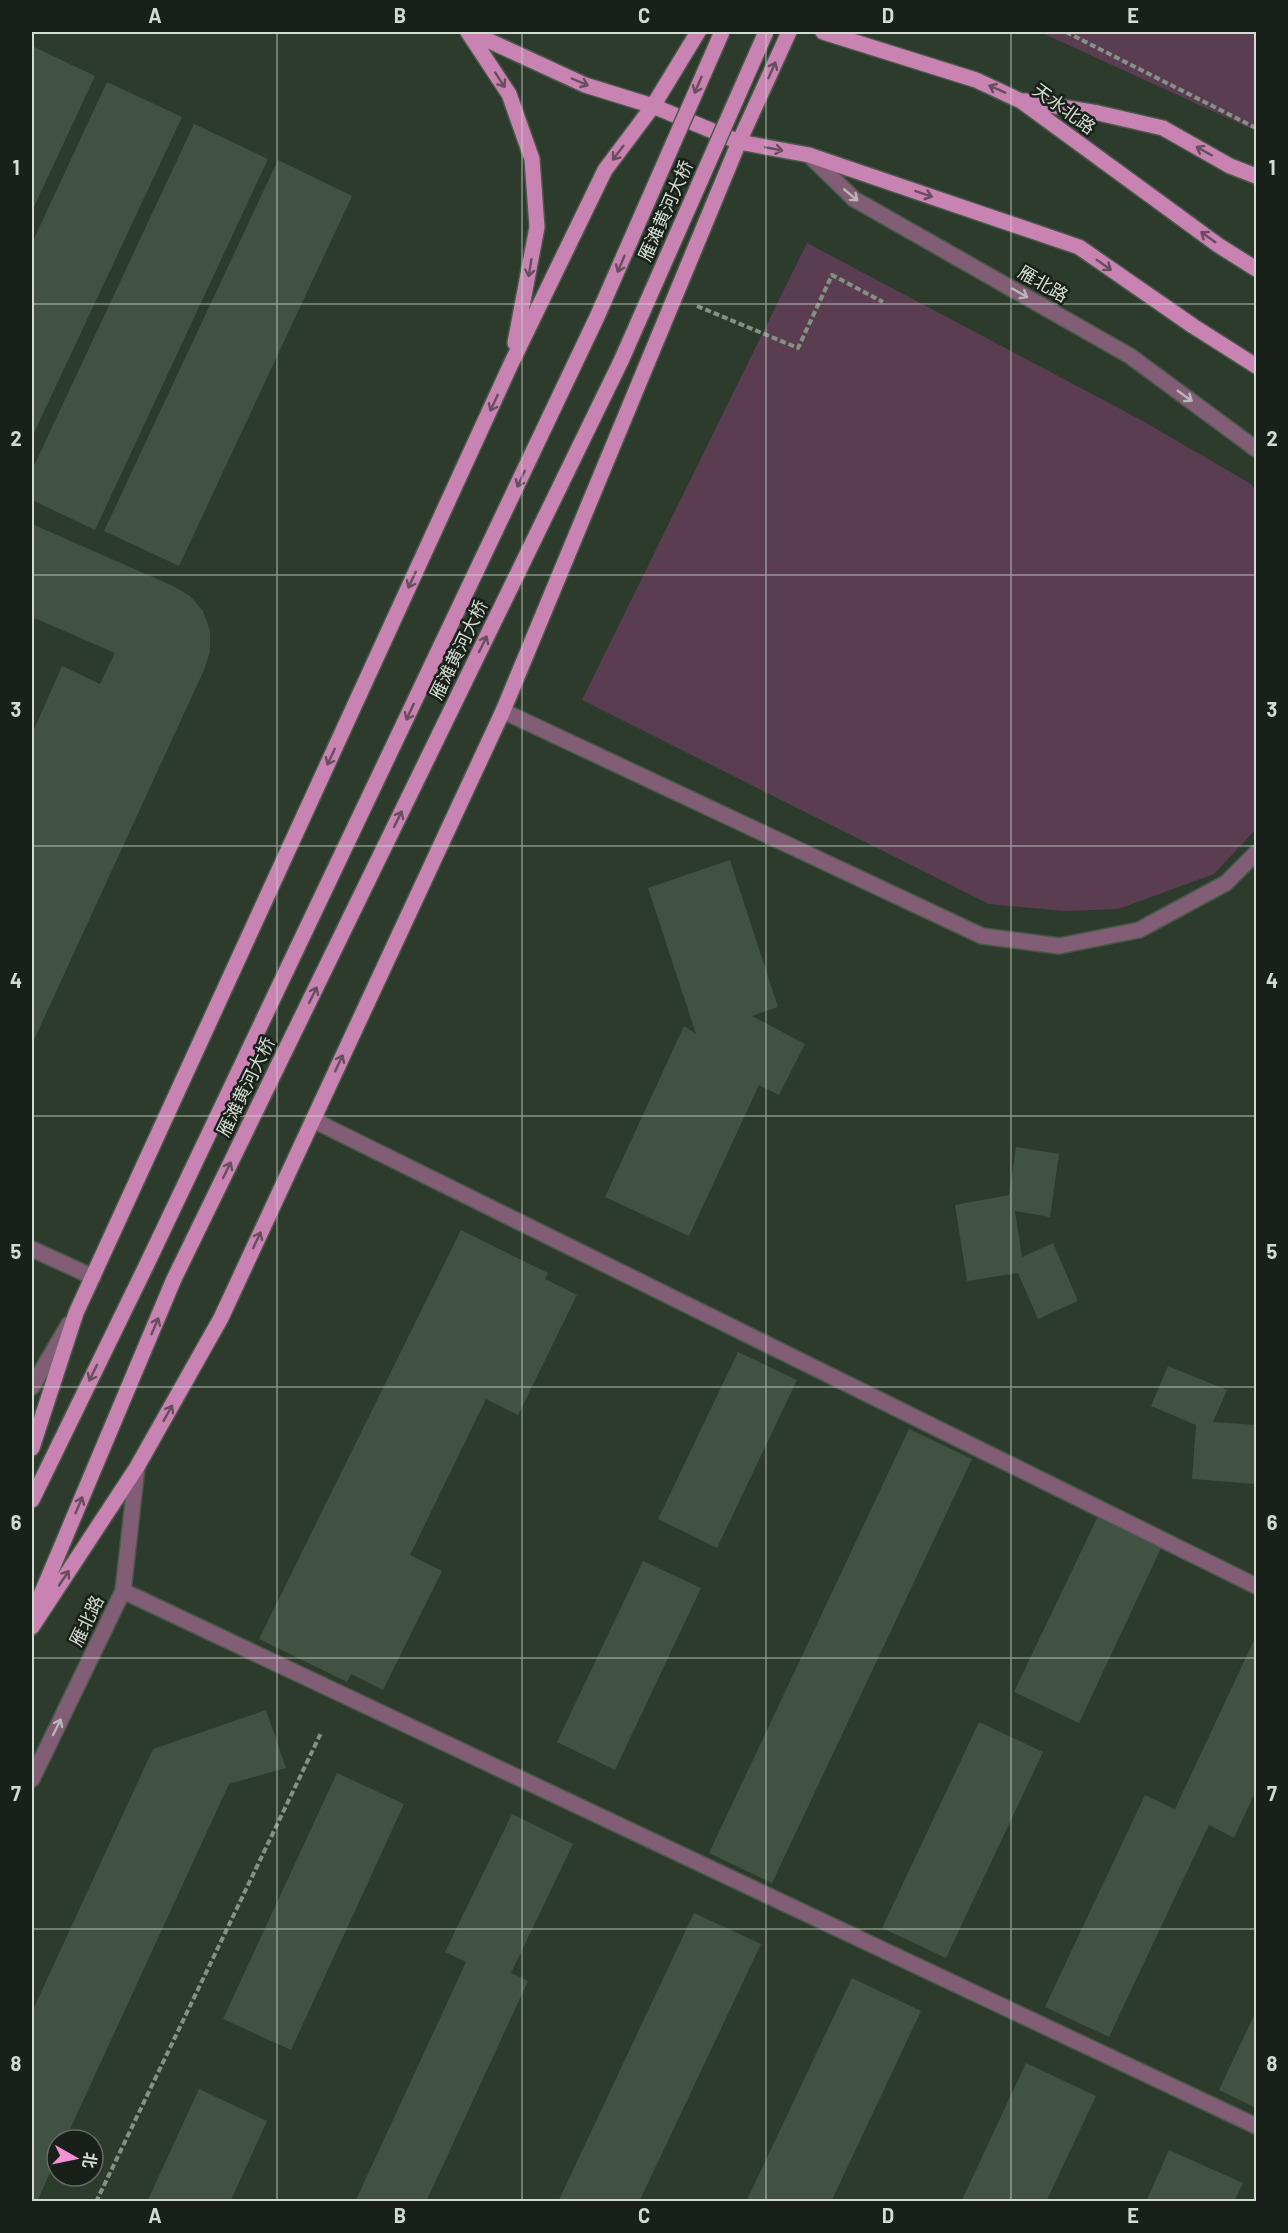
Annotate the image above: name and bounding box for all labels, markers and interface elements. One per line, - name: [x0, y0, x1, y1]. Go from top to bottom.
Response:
- text: A: [148, 3, 162, 27]
- text: B: [394, 3, 406, 27]
- text: C: [638, 3, 650, 27]
- text: D: [882, 3, 894, 27]
- text: E: [1127, 3, 1139, 27]
- one-way arrow: [766, 61, 778, 79]
- one-way arrow: [494, 72, 507, 89]
- one-way arrow: [692, 76, 704, 94]
- one-way arrow: [570, 77, 589, 88]
- street label: 天水北路: [1029, 78, 1100, 138]
- one-way arrow: [988, 83, 1006, 95]
- one-way arrow: [764, 144, 783, 155]
- one-way arrow: [611, 145, 624, 161]
- one-way arrow: [1196, 145, 1213, 157]
- text: 1: [12, 155, 20, 179]
- text: 1: [1268, 155, 1276, 179]
- street label: 雁滩黄河大桥: [633, 157, 697, 264]
- one-way arrow: [843, 188, 858, 202]
- one-way arrow: [914, 190, 933, 201]
- one-way arrow: [1200, 231, 1216, 243]
- one-way arrow: [614, 255, 625, 273]
- one-way arrow: [524, 258, 535, 278]
- one-way arrow: [1096, 259, 1112, 271]
- street label: 雁北路: [1015, 260, 1072, 306]
- one-way arrow: [1010, 288, 1028, 299]
- one-way arrow: [1176, 390, 1192, 403]
- one-way arrow: [487, 393, 499, 411]
- text: 2: [10, 426, 22, 450]
- text: 2: [1266, 426, 1278, 450]
- one-way arrow: [514, 469, 526, 487]
- one-way arrow: [406, 571, 418, 589]
- street label: 雁滩黄河大桥: [425, 596, 492, 703]
- one-way arrow: [478, 635, 490, 653]
- text: 3: [11, 697, 21, 721]
- text: 3: [1267, 697, 1277, 721]
- one-way arrow: [403, 702, 415, 720]
- one-way arrow: [325, 748, 336, 766]
- one-way arrow: [393, 811, 404, 829]
- text: 4: [10, 968, 22, 992]
- text: 4: [1266, 968, 1278, 992]
- one-way arrow: [307, 986, 319, 1004]
- street label: 雁滩黄河大桥: [212, 1033, 279, 1140]
- one-way arrow: [334, 1055, 346, 1073]
- one-way arrow: [222, 1161, 234, 1179]
- one-way arrow: [252, 1232, 263, 1250]
- text: 5: [11, 1239, 22, 1263]
- text: 5: [1267, 1239, 1278, 1263]
- one-way arrow: [150, 1317, 161, 1335]
- one-way arrow: [87, 1364, 99, 1382]
- one-way arrow: [162, 1405, 174, 1422]
- one-way arrow: [74, 1497, 85, 1515]
- text: 6: [11, 1510, 22, 1534]
- text: 6: [1267, 1510, 1278, 1534]
- one-way arrow: [58, 1570, 70, 1587]
- street label: 雁北路: [64, 1591, 108, 1650]
- one-way arrow: [52, 1718, 63, 1736]
- text: 7: [11, 1781, 21, 1805]
- text: 7: [1267, 1781, 1277, 1805]
- text: 8: [11, 2051, 22, 2075]
- text: 8: [1267, 2051, 1278, 2075]
- north arrow: [45, 2128, 105, 2188]
- text: 北: [80, 2151, 101, 2170]
- text: A: [148, 2203, 162, 2227]
- text: B: [394, 2203, 406, 2227]
- text: C: [638, 2203, 650, 2227]
- text: D: [882, 2203, 894, 2227]
- text: E: [1127, 2203, 1139, 2227]

